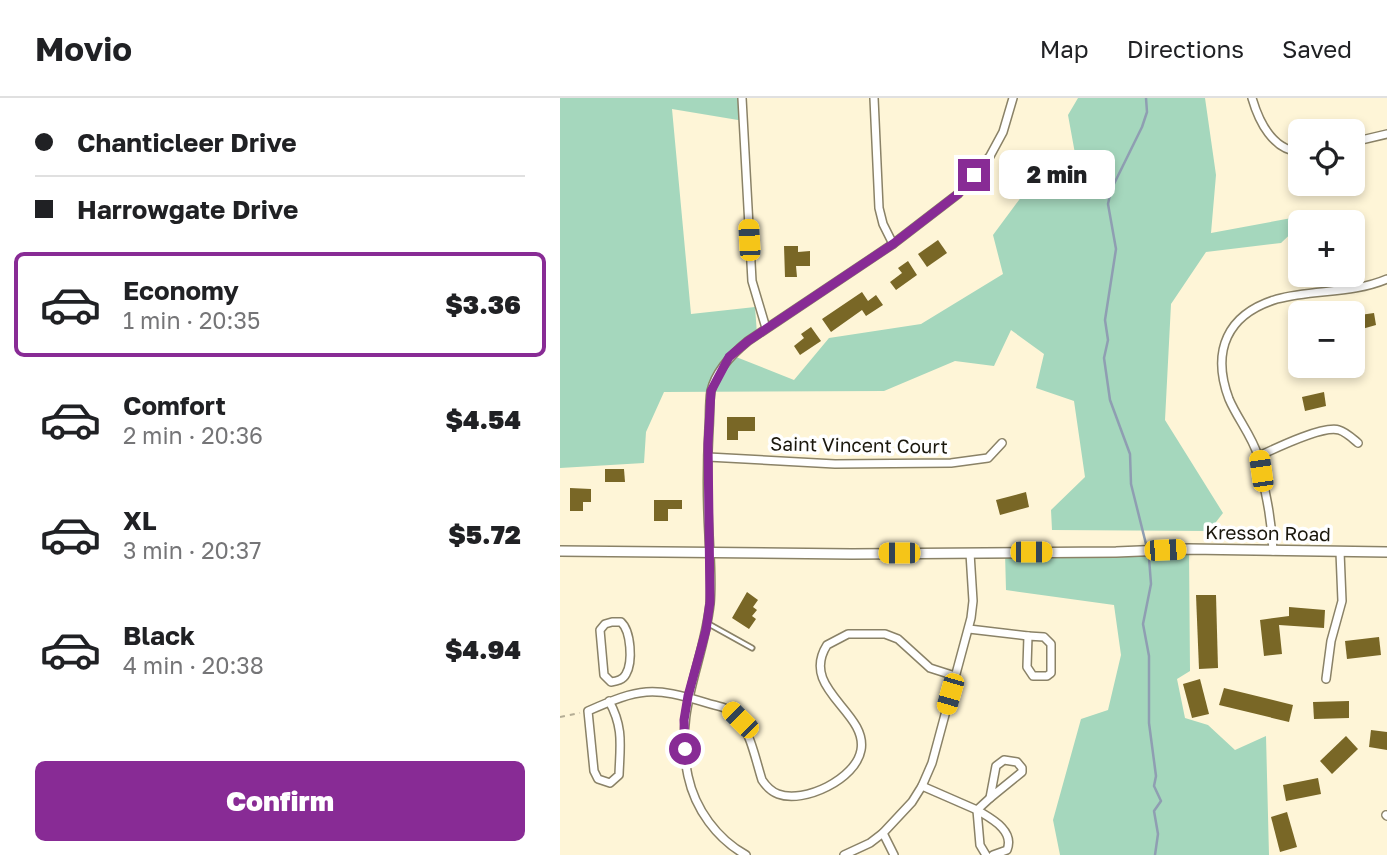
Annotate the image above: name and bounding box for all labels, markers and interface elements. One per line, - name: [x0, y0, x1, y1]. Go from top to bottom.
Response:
- text: Movio: [35, 29, 132, 68]
- text: Map: [1040, 34, 1089, 63]
- text: Directions: [1127, 34, 1244, 63]
- text: Saved: [1282, 34, 1352, 63]
- map controls: [1288, 119, 1365, 378]
- button: locate: [1288, 119, 1365, 196]
- text: Chanticleer Drive: [77, 127, 297, 158]
- callout: 2 min: [998, 150, 1114, 200]
- route end: [958, 159, 990, 191]
- text: 2 min: [1027, 160, 1087, 188]
- text: Harrowgate Drive: [77, 194, 298, 225]
- button: +: [1288, 210, 1365, 287]
- car: [738, 218, 761, 262]
- icon: car: [39, 273, 102, 336]
- text: Economy: [123, 275, 239, 306]
- text: $3.36: [445, 289, 521, 320]
- button: −: [1288, 301, 1365, 378]
- text: 1 min · 20:35: [123, 306, 260, 334]
- icon: car: [39, 388, 102, 451]
- text: Comfort: [123, 390, 226, 421]
- text: $4.54: [446, 404, 521, 435]
- text: 2 min · 20:36: [123, 421, 263, 449]
- street label: Saint Vincent Court: [770, 431, 948, 458]
- car: [1248, 449, 1275, 493]
- icon: car: [39, 503, 102, 566]
- text: XL: [123, 505, 157, 536]
- text: $5.72: [448, 519, 521, 550]
- street label: Kresson Road: [1205, 520, 1331, 545]
- text: 3 min · 20:37: [123, 536, 261, 564]
- car: [1144, 539, 1187, 561]
- car: [1011, 542, 1053, 563]
- car: [879, 543, 921, 564]
- icon: car: [39, 618, 102, 681]
- text: Black: [123, 620, 195, 651]
- text: $4.94: [445, 634, 521, 665]
- text: 4 min · 20:38: [123, 651, 264, 679]
- car: [935, 671, 966, 717]
- car: [718, 698, 763, 742]
- route start: [669, 733, 701, 765]
- button: Confirm: [35, 761, 525, 841]

